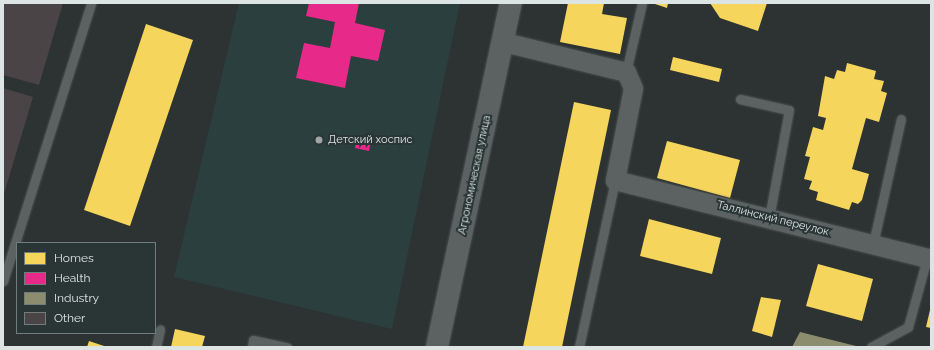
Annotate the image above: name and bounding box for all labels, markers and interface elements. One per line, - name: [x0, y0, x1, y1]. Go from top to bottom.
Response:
- street label: Агрономическая улица: [456, 114, 494, 236]
- place label: Детский хоспис: [328, 133, 413, 147]
- marker: Детский хоспис: [313, 134, 325, 146]
- street label: Таллинский переулок: [716, 199, 830, 239]
- legend: [16, 242, 156, 334]
- text: Homes: [54, 251, 94, 265]
- text: Health: [54, 271, 91, 285]
- text: Industry: [54, 291, 99, 305]
- text: Other: [54, 311, 85, 325]

